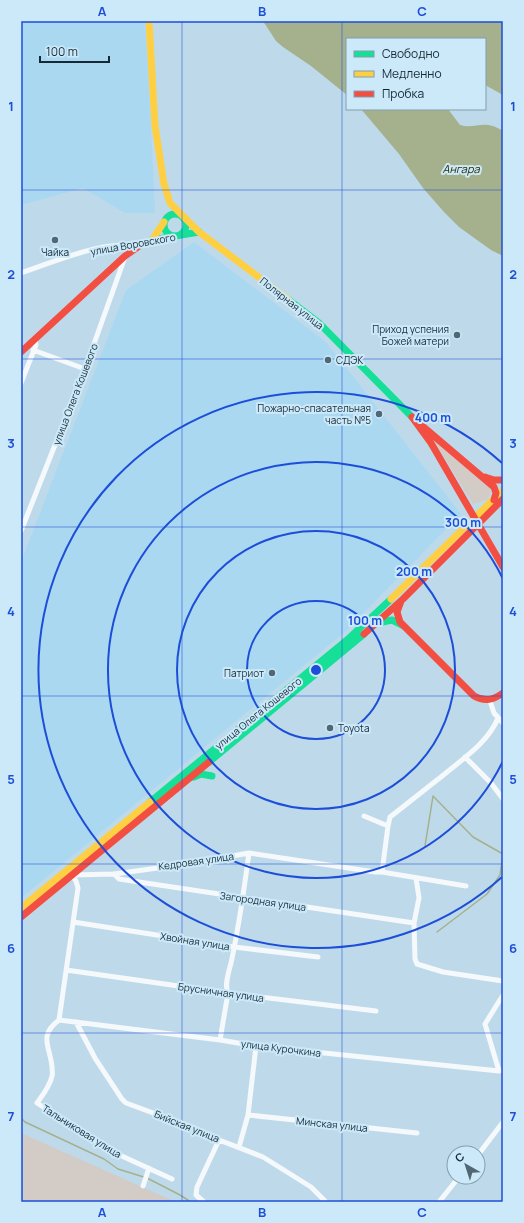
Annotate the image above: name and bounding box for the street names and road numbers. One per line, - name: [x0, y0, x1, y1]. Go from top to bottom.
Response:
- street label: улица Воровского: [89, 230, 177, 258]
- street label: Полярная улица: [257, 274, 327, 332]
- street label: улица Олега Кошевого: [49, 341, 101, 447]
- street label: улица Олега Кошевого: [212, 674, 304, 752]
- street label: Кедровая улица: [157, 849, 235, 873]
- street label: Загородная улица: [219, 888, 307, 914]
- street label: Хвойная улица: [159, 929, 231, 953]
- street label: Брусничная улица: [177, 979, 265, 1005]
- street label: улица Курочкина: [240, 1036, 322, 1060]
- street label: Тальниковая улица: [40, 1101, 124, 1161]
- street label: Бийская улица: [152, 1107, 222, 1145]
- street label: Минская улица: [296, 1113, 368, 1135]

